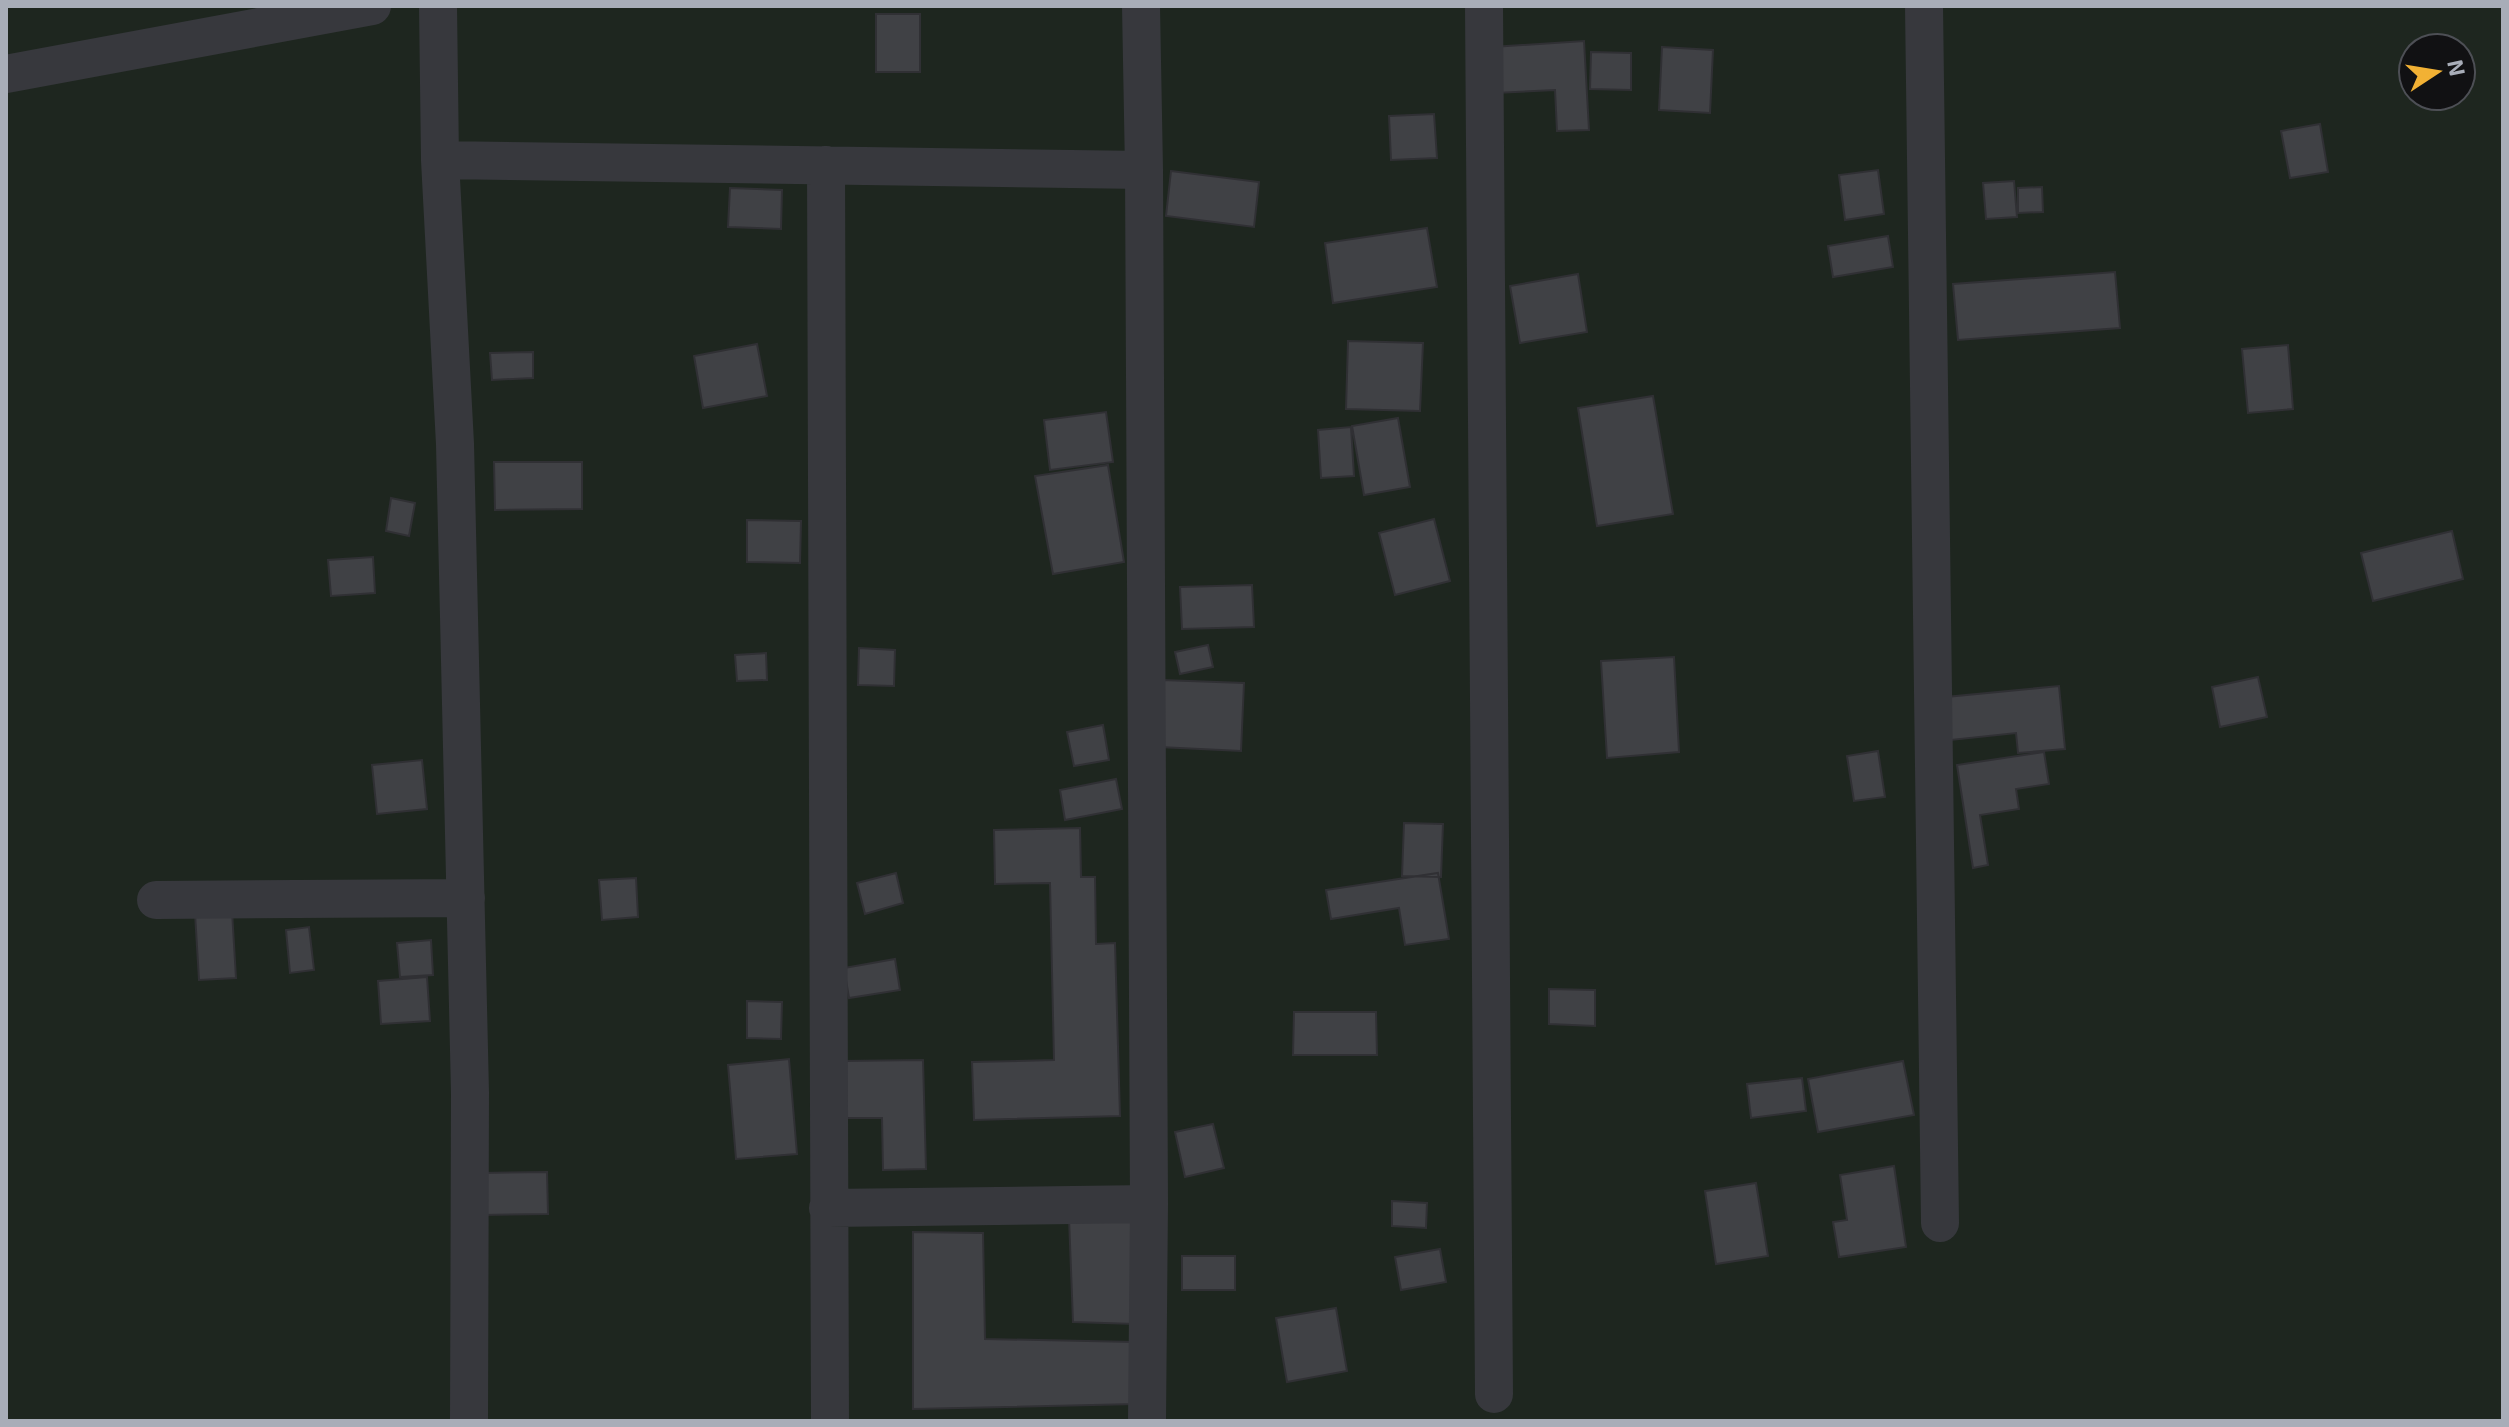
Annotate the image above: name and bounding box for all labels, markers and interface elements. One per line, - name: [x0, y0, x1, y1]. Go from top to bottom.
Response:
- north arrow: [2397, 32, 2477, 112]
- text: N: [2443, 57, 2472, 78]

